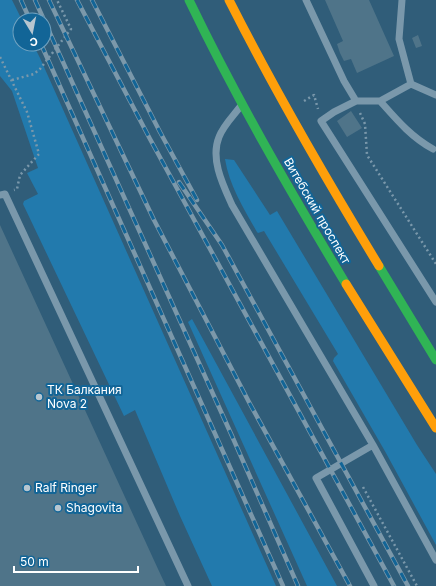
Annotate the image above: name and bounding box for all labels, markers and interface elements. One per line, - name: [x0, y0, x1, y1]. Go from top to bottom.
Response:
- north arrow: [12, 12, 52, 52]
- text: С: [29, 34, 39, 49]
- street label: Витебский проспект: [281, 155, 354, 267]
- place label: ТК Балкания Nova 2: [47, 382, 122, 411]
- marker: ТК Балкания Nova 2: [34, 392, 44, 402]
- place label: Ralf Ringer: [35, 480, 97, 495]
- marker: Ralf Ringer: [22, 483, 32, 493]
- place label: Shagovita: [66, 500, 122, 515]
- marker: Shagovita: [53, 503, 63, 513]
- scale bar: [14, 548, 138, 574]
- text: 50 m: [20, 554, 49, 569]

